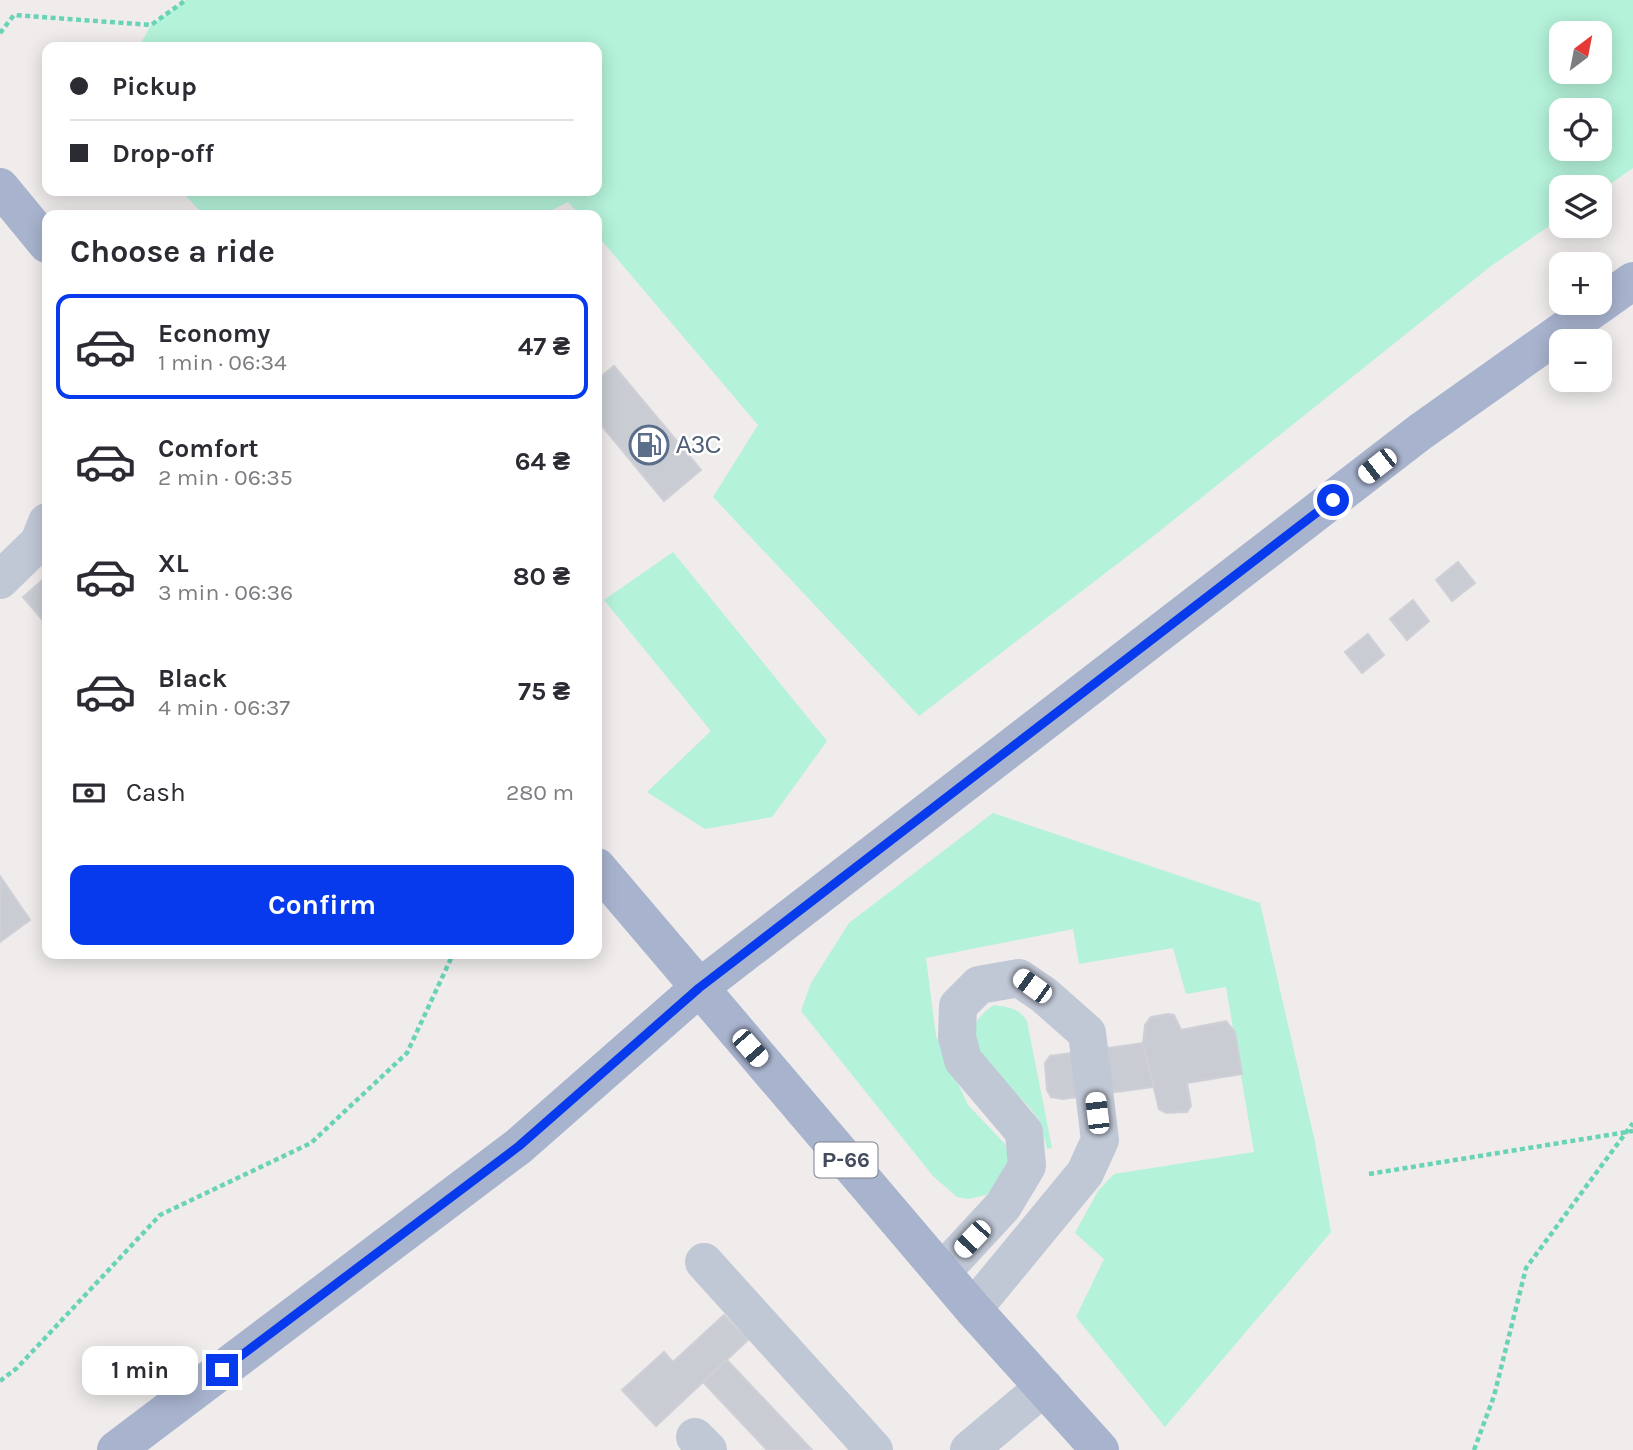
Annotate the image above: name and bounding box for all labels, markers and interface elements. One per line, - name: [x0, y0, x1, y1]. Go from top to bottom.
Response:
- north arrow: [1549, 21, 1612, 84]
- map controls: [1549, 21, 1612, 392]
- text: Pickup: [112, 71, 197, 102]
- button: locate: [1549, 98, 1612, 161]
- text: Drop-off: [112, 138, 214, 169]
- button: layers: [1549, 175, 1612, 238]
- text: Choose a ride: [70, 233, 275, 270]
- button: +: [1549, 252, 1612, 315]
- icon: car: [74, 315, 137, 378]
- text: Economy: [158, 318, 270, 349]
- button: −: [1549, 329, 1612, 392]
- text: 47 ₴: [518, 331, 570, 362]
- text: 1 min · 06:34: [158, 349, 287, 376]
- fuel station icon: АЗС: [628, 424, 670, 466]
- icon: car: [74, 430, 137, 493]
- place label: АЗС: [676, 432, 721, 459]
- text: Comfort: [158, 433, 259, 464]
- car: [1354, 445, 1401, 487]
- text: 64 ₴: [515, 446, 570, 477]
- text: 2 min · 06:35: [158, 464, 293, 491]
- route start: [1317, 484, 1349, 516]
- icon: car: [74, 545, 137, 608]
- text: XL: [158, 548, 189, 579]
- text: 80 ₴: [513, 561, 570, 592]
- text: 3 min · 06:36: [158, 579, 293, 606]
- icon: car: [74, 660, 137, 723]
- text: Black: [158, 663, 227, 694]
- text: 75 ₴: [518, 676, 570, 707]
- text: 4 min · 06:37: [158, 694, 290, 721]
- icon: cash: [70, 774, 108, 812]
- text: Cash: [126, 777, 186, 808]
- text: 280 m: [506, 779, 574, 806]
- button: Confirm: [70, 865, 574, 945]
- car: [1009, 965, 1056, 1007]
- car: [729, 1025, 772, 1071]
- car: [1085, 1091, 1110, 1135]
- road number: Р-66: [814, 1142, 878, 1178]
- car: [950, 1216, 995, 1262]
- callout: 1 min: [82, 1346, 198, 1394]
- route end: [206, 1354, 238, 1386]
- text: 1 min: [111, 1357, 169, 1384]

